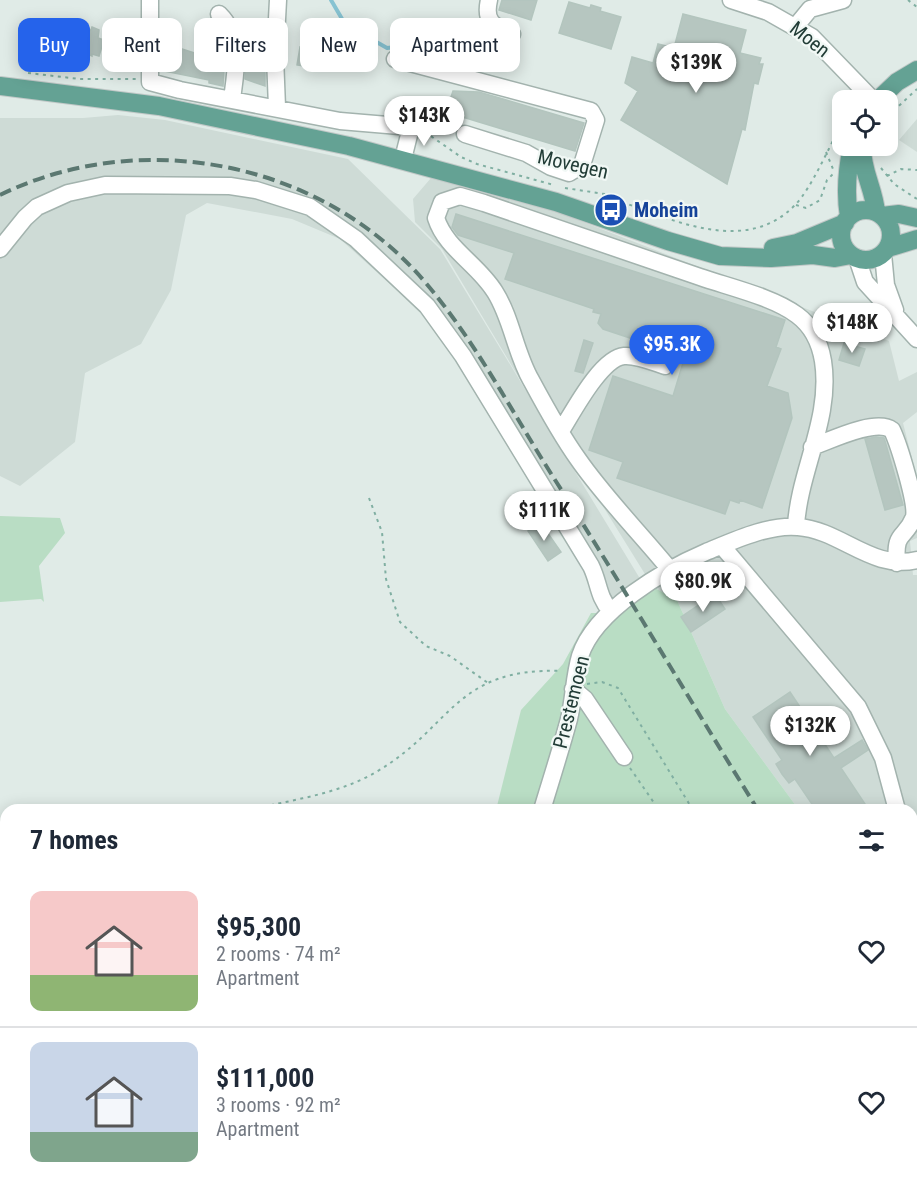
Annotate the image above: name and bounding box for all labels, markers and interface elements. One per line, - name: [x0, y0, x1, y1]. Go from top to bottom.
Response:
- street label: Moen: [785, 16, 835, 62]
- chip: Buy: [18, 18, 90, 72]
- chip: Rent: [102, 18, 182, 72]
- chip: Filters: [194, 18, 288, 72]
- chip: New: [300, 18, 378, 72]
- chip: Apartment: [390, 18, 520, 72]
- pin: $139K: [654, 43, 738, 94]
- text: $139K: [670, 50, 722, 74]
- map controls: [832, 90, 898, 156]
- button: locate: [832, 90, 898, 156]
- pin: $143K: [382, 96, 466, 147]
- text: $143K: [398, 103, 450, 127]
- street label: Movegen: [535, 144, 611, 184]
- bus stop icon: Moheim: [593, 192, 629, 228]
- place label: Moheim: [634, 198, 698, 222]
- pin: $148K: [810, 303, 894, 354]
- text: $148K: [826, 310, 878, 334]
- pin: $95.3K: [623, 325, 721, 376]
- text: $95.3K: [643, 332, 701, 356]
- pin: $111K: [502, 491, 586, 542]
- text: $111K: [518, 498, 570, 522]
- pin: $80.9K: [654, 562, 752, 613]
- text: $80.9K: [674, 569, 732, 593]
- street label: Prestemoen: [548, 653, 594, 751]
- pin: $132K: [768, 706, 852, 757]
- text: $132K: [784, 713, 836, 737]
- icon: filters: [855, 824, 888, 857]
- text: 7 homes: [30, 825, 118, 855]
- text: $95,300: [216, 912, 301, 942]
- icon: home: [78, 915, 150, 987]
- icon: heart: [855, 935, 888, 968]
- text: 2 rooms · 74 m²: [216, 942, 341, 966]
- text: Apartment: [216, 966, 300, 990]
- text: $111,000: [216, 1063, 314, 1093]
- icon: home: [78, 1066, 150, 1138]
- icon: heart: [855, 1086, 888, 1119]
- text: 3 rooms · 92 m²: [216, 1093, 341, 1117]
- text: Apartment: [216, 1117, 300, 1141]

